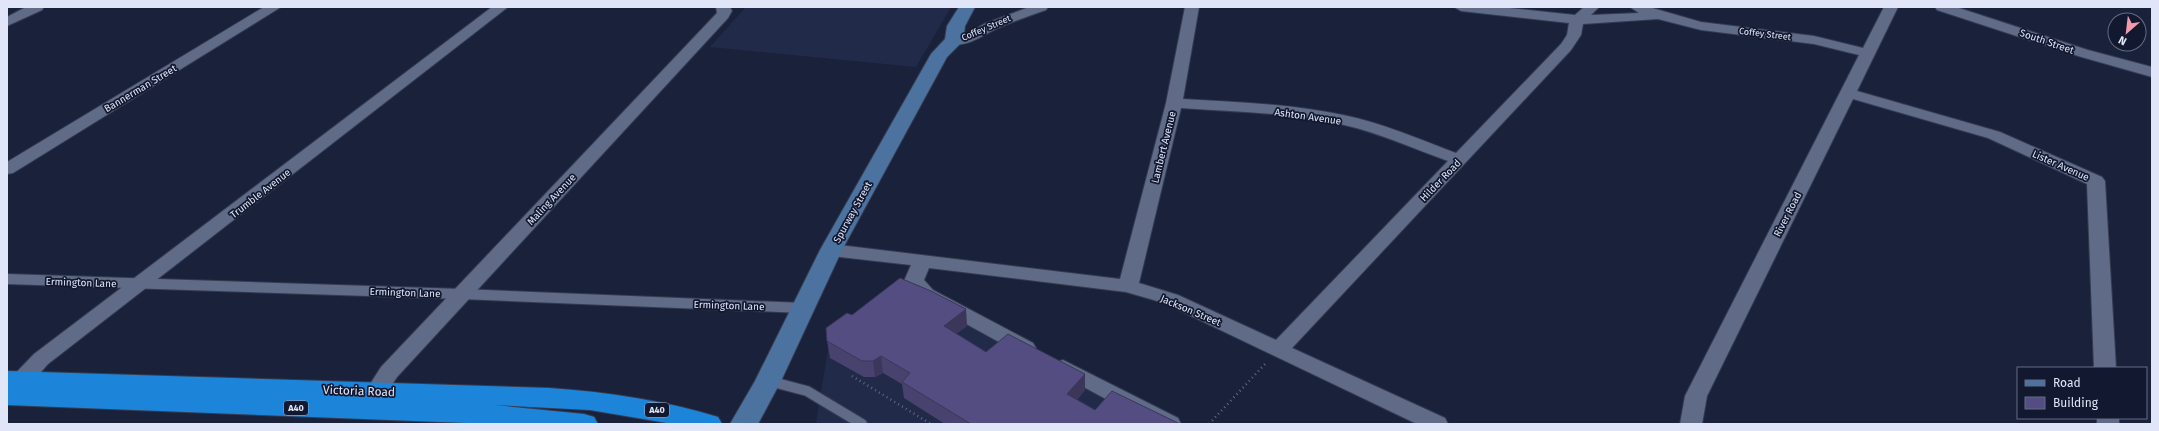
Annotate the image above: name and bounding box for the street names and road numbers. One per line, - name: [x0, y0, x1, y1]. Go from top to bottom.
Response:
- street label: Coffey Street: [960, 13, 1013, 43]
- street label: Coffey Street: [1739, 26, 1792, 42]
- street label: South Street: [2018, 27, 2076, 57]
- street label: Bannerman Street: [102, 62, 179, 115]
- street label: Ashton Avenue: [1274, 106, 1342, 128]
- street label: Lambert Avenue: [1149, 110, 1179, 184]
- street label: Lister Avenue: [2030, 148, 2091, 184]
- street label: Hilder Road: [1418, 157, 1464, 204]
- street label: Trumble Avenue: [228, 167, 293, 221]
- street label: Maling Avenue: [525, 172, 579, 228]
- street label: Spurway Street: [831, 179, 875, 245]
- street label: River Road: [1771, 190, 1804, 239]
- street label: Ermington Lane: [45, 276, 117, 290]
- street label: Ermington Lane: [369, 286, 441, 300]
- street label: Jackson Street: [1159, 293, 1223, 329]
- street label: Ermington Lane: [693, 299, 765, 313]
- street label: Victoria Road: [323, 383, 395, 399]
- road number: A40: [284, 401, 308, 415]
- road number: A40: [645, 403, 669, 417]

